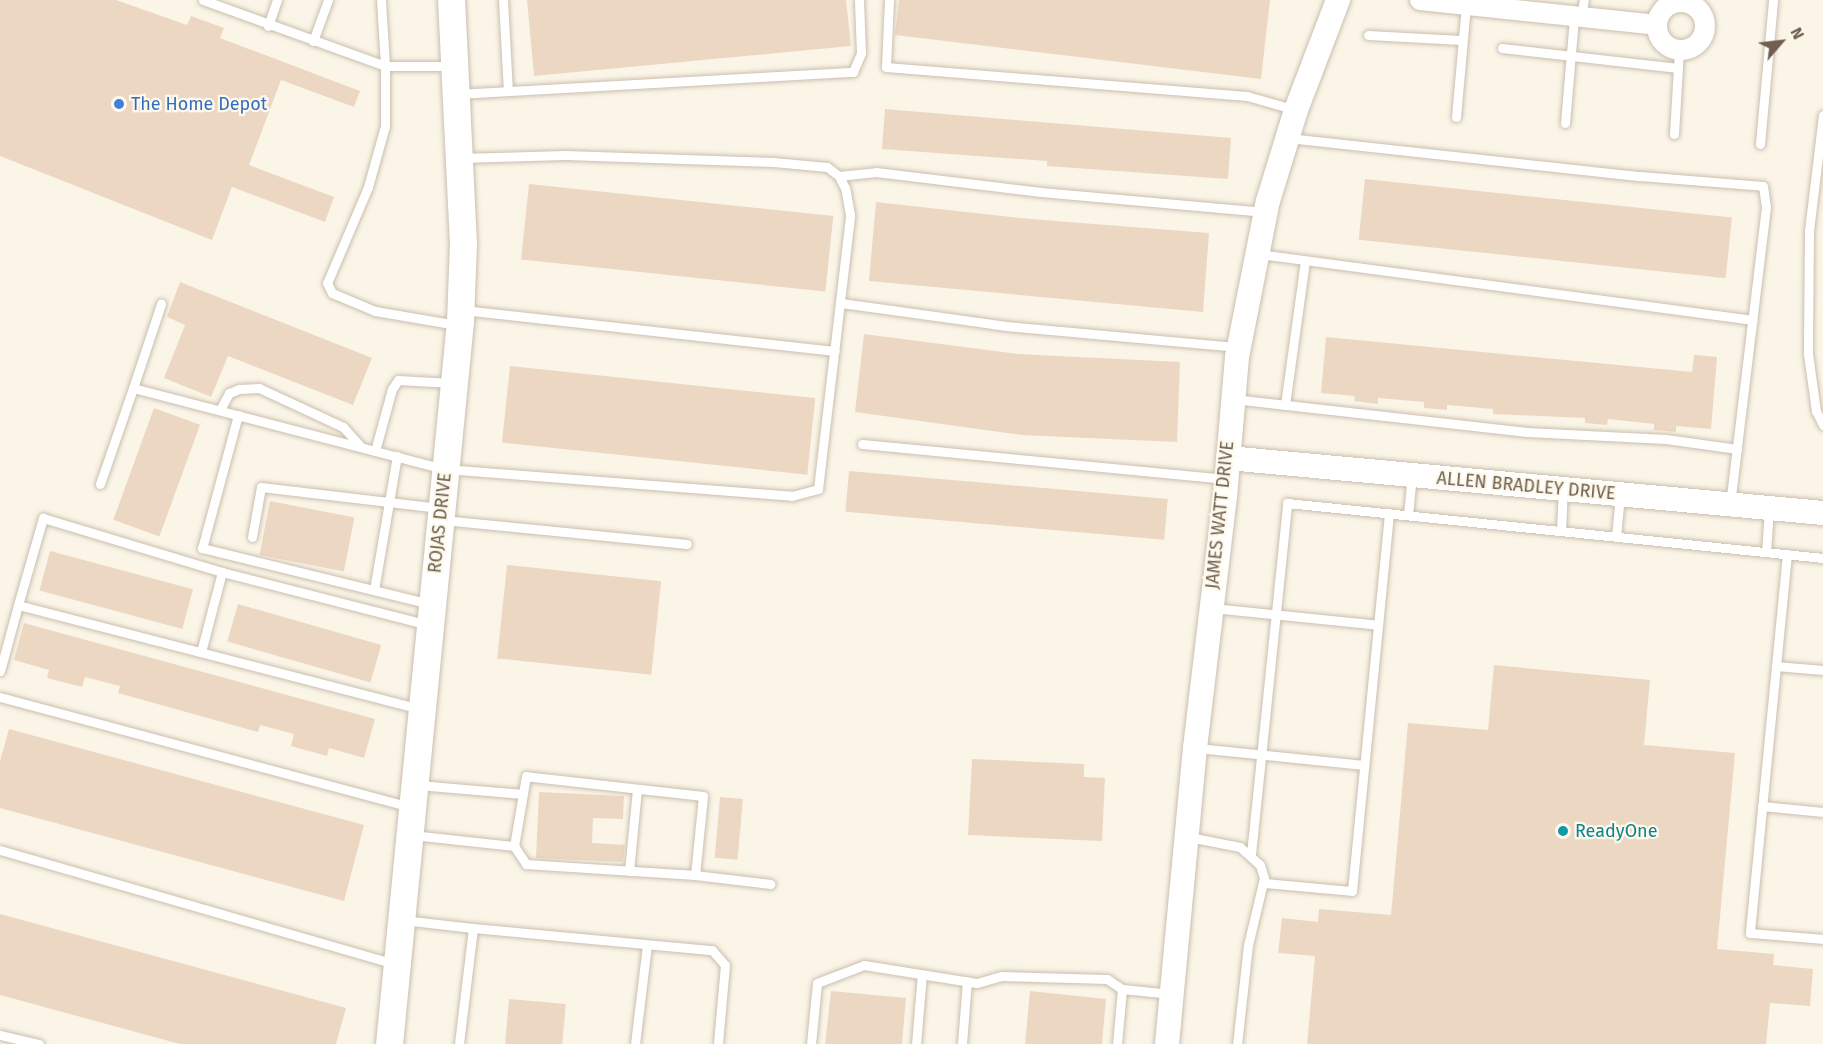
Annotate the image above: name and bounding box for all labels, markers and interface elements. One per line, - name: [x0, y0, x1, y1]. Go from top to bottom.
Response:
- north arrow: [1751, 12, 1811, 72]
- text: N: [1786, 24, 1808, 42]
- place label: The Home Depot: [131, 93, 267, 115]
- marker: The Home Depot: [112, 97, 126, 111]
- street label: JAMES WATT DRIVE: [1201, 440, 1239, 590]
- street label: ALLEN BRADLEY DRIVE: [1436, 467, 1616, 505]
- street label: ROJAS DRIVE: [424, 472, 456, 574]
- place label: ReadyOne: [1575, 820, 1657, 842]
- marker: ReadyOne: [1556, 824, 1570, 838]

